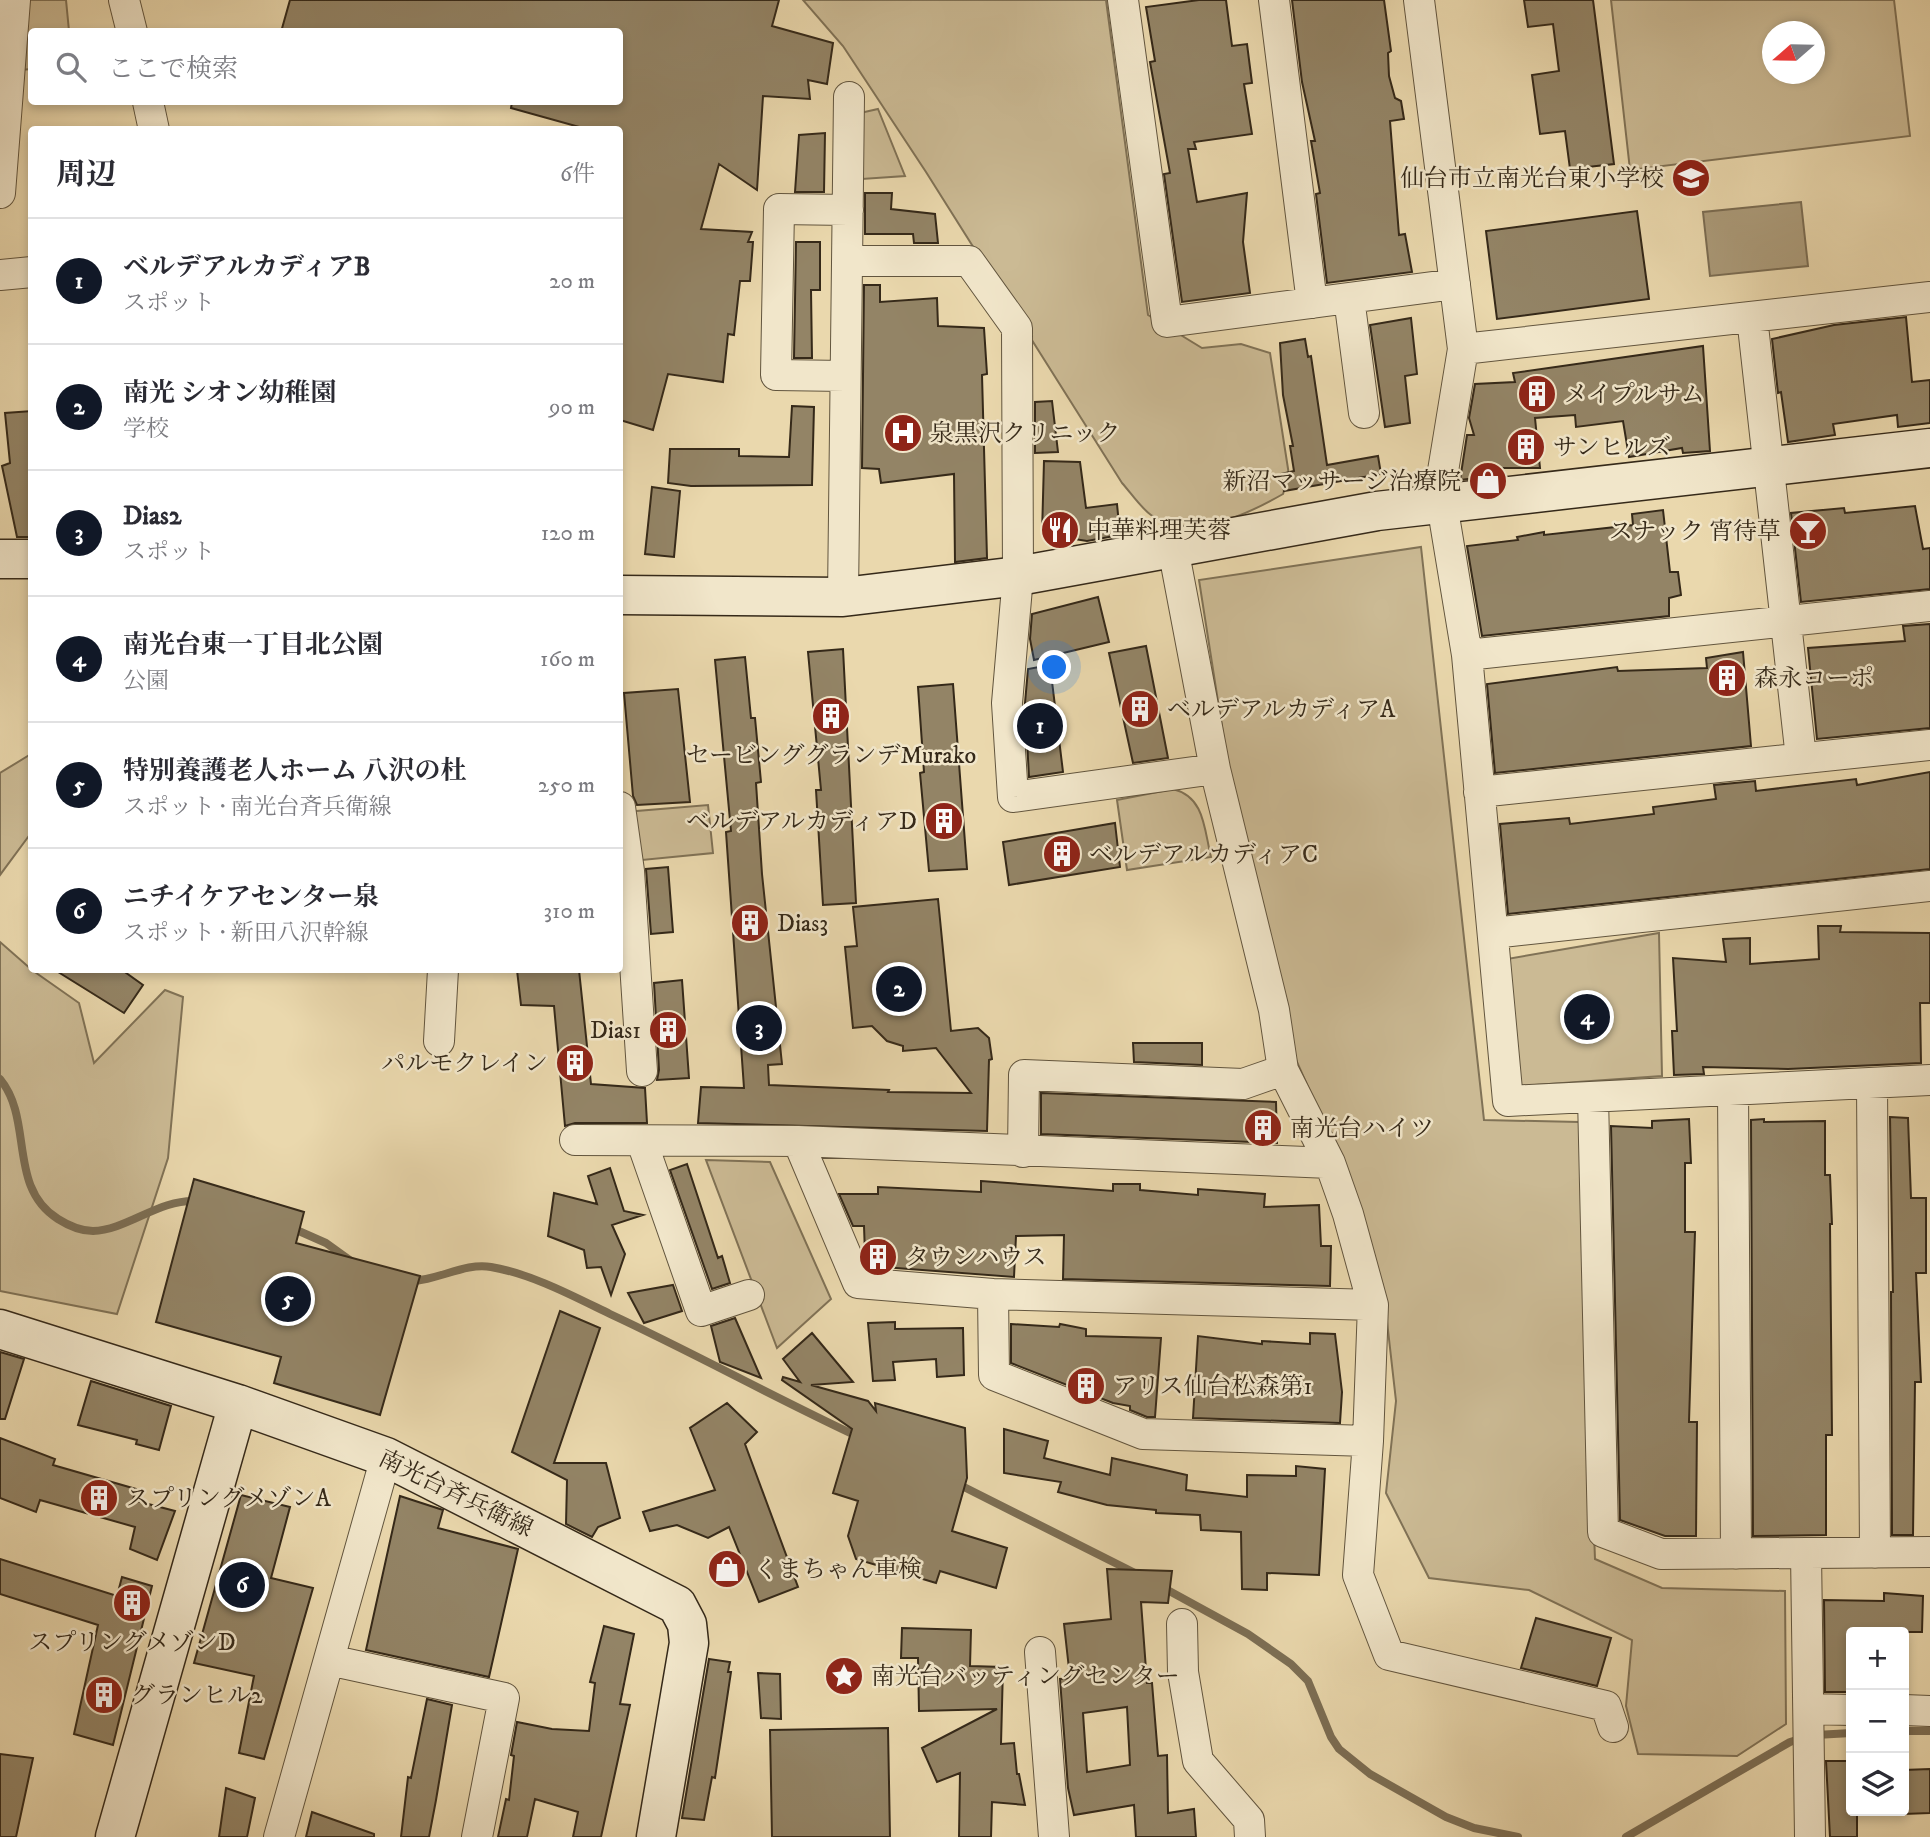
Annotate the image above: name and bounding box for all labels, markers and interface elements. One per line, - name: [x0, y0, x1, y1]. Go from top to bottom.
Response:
- north arrow: [1762, 21, 1825, 84]
- search box: [28, 28, 623, 105]
- icon: search: [52, 48, 90, 86]
- text: ここで検索: [108, 53, 238, 86]
- text: 周辺: [56, 157, 116, 194]
- school or university icon: 仙台市立南光台東小学校: [1670, 157, 1712, 199]
- text: 6件: [560, 160, 595, 189]
- place label: 仙台市立南光台東小学校: [1400, 164, 1664, 194]
- text: ベルデアルカディアB: [123, 251, 370, 284]
- text: 1: [75, 267, 83, 296]
- text: 20 m: [549, 267, 595, 296]
- text: スポット: [123, 289, 215, 318]
- building icon: メイプルサム: [1516, 373, 1558, 415]
- text: 南光 シオン幼稚園: [123, 377, 337, 410]
- place label: メイプルサム: [1564, 380, 1705, 410]
- text: 2: [73, 393, 85, 422]
- text: 90 m: [549, 393, 595, 422]
- hospital icon: 泉黒沢クリニック: [882, 412, 924, 454]
- text: 学校: [123, 415, 169, 444]
- place label: 泉黒沢クリニック: [930, 419, 1121, 449]
- building icon: サンヒルズ: [1505, 426, 1547, 468]
- place label: サンヒルズ: [1553, 433, 1671, 463]
- shop icon: 新沼マッサージ治療院: [1467, 460, 1509, 502]
- place label: 新沼マッサージ治療院: [1222, 467, 1461, 497]
- text: Dias2: [123, 500, 182, 533]
- restaurant icon: 中華料理芙蓉: [1039, 509, 1081, 551]
- bar icon: スナック 宵待草: [1787, 510, 1829, 552]
- place label: 中華料理芙蓉: [1087, 516, 1231, 546]
- place label: スナック 宵待草: [1609, 517, 1781, 547]
- text: 3: [75, 519, 83, 548]
- text: 120 m: [541, 519, 595, 548]
- text: スポット: [123, 538, 215, 567]
- text: 南光台東一丁目北公園: [123, 629, 383, 662]
- text: 4: [72, 645, 86, 674]
- text: 160 m: [540, 645, 595, 674]
- your location: [1037, 650, 1071, 684]
- building icon: 森永コーポ: [1706, 657, 1748, 699]
- place label: 森永コーポ: [1754, 664, 1874, 694]
- text: 公園: [123, 667, 169, 696]
- building icon: ベルデアルカディアA: [1119, 688, 1161, 730]
- building icon: セービンググランデMurako: [810, 695, 852, 737]
- place label: ベルデアルカディアA: [1167, 695, 1396, 725]
- pin: 1: [1017, 700, 1063, 752]
- place label: セービンググランデMurako: [686, 741, 976, 771]
- text: 特別養護老人ホーム 八沢の杜: [123, 755, 467, 788]
- text: 5: [73, 771, 85, 800]
- text: 250 m: [538, 771, 595, 800]
- text: スポット · 南光台斉兵衛線: [123, 793, 391, 822]
- building icon: ベルデアルカディアD: [923, 800, 965, 842]
- place label: ベルデアルカディアD: [686, 807, 917, 837]
- building icon: ベルデアルカディアC: [1041, 833, 1083, 875]
- place label: ベルデアルカディアC: [1089, 840, 1318, 870]
- text: ニチイケアセンター泉: [123, 881, 379, 914]
- text: 6: [73, 897, 85, 926]
- text: 310 m: [543, 897, 595, 926]
- building icon: Dias3: [729, 902, 771, 944]
- place label: Dias3: [777, 909, 828, 939]
- text: スポット · 新田八沢幹線: [123, 919, 368, 948]
- pin: 2: [876, 963, 922, 1015]
- pin: 4: [1564, 991, 1610, 1043]
- pin: 3: [736, 1002, 782, 1054]
- building icon: Dias1: [647, 1009, 689, 1051]
- place label: Dias1: [590, 1016, 641, 1046]
- building icon: パルモクレイン: [554, 1042, 596, 1084]
- place label: パルモクレイン: [381, 1049, 548, 1079]
- building icon: 南光台ハイツ: [1242, 1107, 1284, 1149]
- place label: 南光台ハイツ: [1290, 1114, 1434, 1144]
- building icon: タウンハウス: [857, 1236, 899, 1278]
- place label: タウンハウス: [905, 1243, 1047, 1273]
- pin: 5: [265, 1273, 311, 1325]
- building icon: アリス仙台松森第1: [1065, 1365, 1107, 1407]
- place label: アリス仙台松森第1: [1113, 1372, 1312, 1402]
- street label: 南光台斉兵衛線: [373, 1444, 538, 1544]
- building icon: スプリングメゾンA: [78, 1477, 120, 1519]
- place label: スプリングメゾンA: [126, 1484, 332, 1514]
- shop icon: くまちゃん車検: [706, 1548, 748, 1590]
- place label: くまちゃん車検: [754, 1555, 922, 1585]
- pin: 6: [219, 1559, 265, 1611]
- building icon: スプリングメゾンD: [111, 1582, 153, 1624]
- map controls: [1846, 1627, 1909, 1816]
- button: +: [1846, 1627, 1909, 1690]
- place label: スプリングメゾンD: [28, 1628, 236, 1658]
- place icon: 南光台バッティングセンター: [823, 1655, 865, 1697]
- place label: 南光台バッティングセンター: [871, 1662, 1180, 1692]
- building icon: グランヒル2: [83, 1674, 125, 1716]
- place label: グランヒル2: [131, 1681, 263, 1711]
- button: −: [1846, 1690, 1909, 1753]
- button: layers: [1846, 1753, 1909, 1816]

